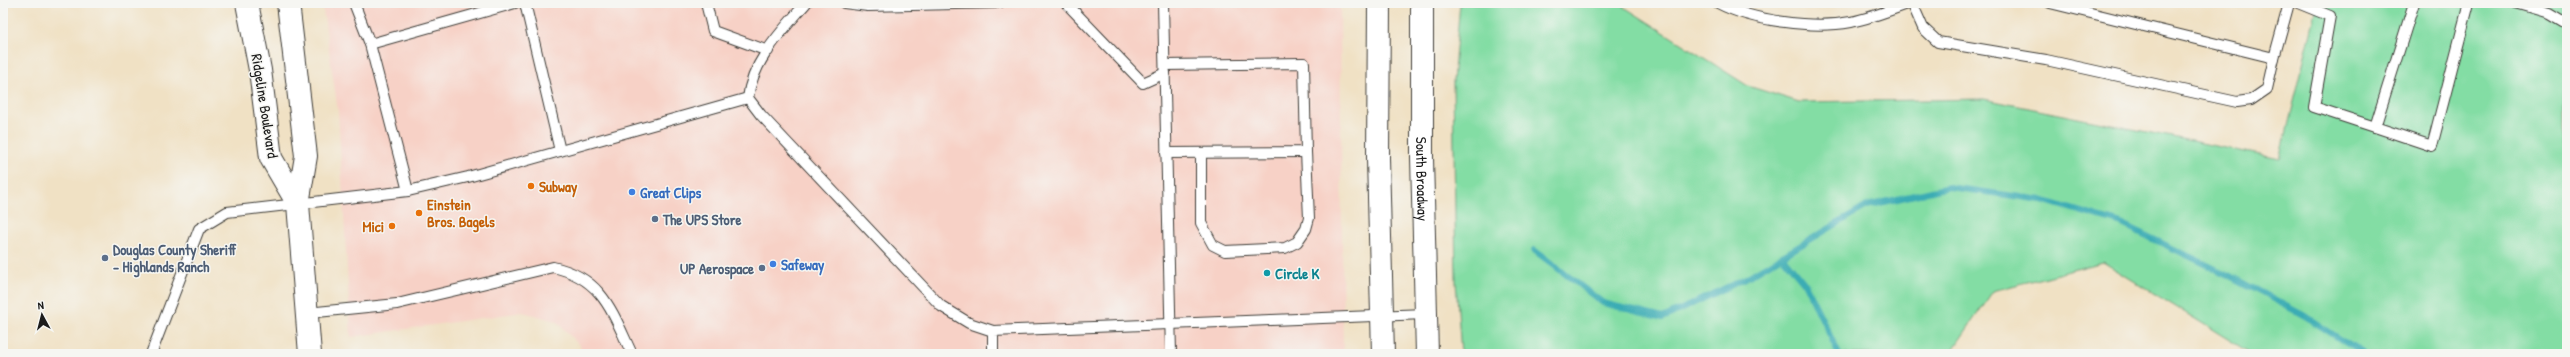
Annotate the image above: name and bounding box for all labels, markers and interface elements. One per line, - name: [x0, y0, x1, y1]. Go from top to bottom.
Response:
- street label: Ridgeline Boulevard: [246, 52, 284, 160]
- street label: South Broadway: [1411, 137, 1434, 221]
- place label: Subway: [539, 176, 578, 198]
- marker: Subway: [526, 181, 536, 191]
- place label: Great Clips: [640, 182, 701, 204]
- marker: Great Clips: [627, 187, 637, 197]
- place label: Einstein Bros. Bagels: [427, 194, 495, 233]
- marker: Einstein Bros. Bagels: [414, 208, 424, 218]
- place label: The UPS Store: [662, 209, 741, 230]
- marker: The UPS Store: [650, 214, 660, 224]
- place label: Mici: [363, 216, 384, 237]
- marker: Mici: [387, 221, 397, 231]
- place label: Douglas County Sheriff - Highlands Ranch: [113, 239, 237, 278]
- marker: Douglas County Sheriff - Highlands Ranch: [100, 253, 110, 263]
- place label: Safeway: [781, 254, 825, 276]
- place label: UP Aerospace: [680, 258, 754, 280]
- marker: Safeway: [768, 259, 778, 269]
- marker: UP Aerospace: [757, 263, 767, 273]
- place label: Circle K: [1275, 263, 1320, 284]
- marker: Circle K: [1262, 268, 1272, 278]
- north arrow: [22, 295, 62, 335]
- text: N: [37, 298, 45, 312]

